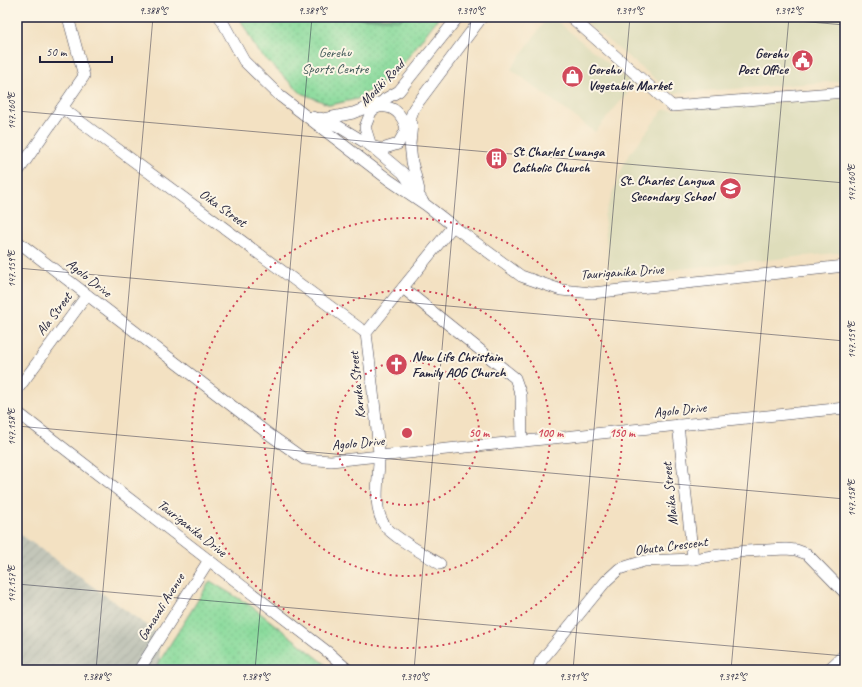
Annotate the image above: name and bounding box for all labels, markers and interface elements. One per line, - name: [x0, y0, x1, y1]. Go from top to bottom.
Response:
- text: 9.388°S: [139, 4, 169, 17]
- text: 9.389°S: [298, 4, 328, 17]
- text: 9.390°S: [456, 4, 486, 17]
- text: 9.391°S: [615, 4, 645, 17]
- text: 9.392°S: [774, 4, 804, 17]
- scale bar: [40, 38, 112, 64]
- text: 50 m: [46, 44, 68, 60]
- park label: Gerehu Sports Centre: [302, 44, 370, 77]
- place label: Gerehu Post Office: [738, 45, 790, 78]
- public building icon: Gerehu Post Office: [790, 48, 816, 74]
- street label: Modiki Road: [356, 55, 410, 110]
- place label: Gerehu Vegetable Market: [588, 61, 673, 94]
- shop icon: Gerehu Vegetable Market: [560, 64, 586, 90]
- text: 147.160°E: [5, 91, 18, 130]
- place label: St Charles Lwanga Catholic Church: [512, 143, 606, 176]
- building icon: St Charles Lwanga Catholic Church: [483, 146, 509, 172]
- text: 147.160°E: [845, 163, 858, 202]
- place label: St. Charles Langwa Secondary School: [619, 172, 717, 205]
- school or university icon: St. Charles Langwa Secondary School: [717, 175, 743, 201]
- street label: Oika Street: [196, 185, 251, 232]
- text: 147.159°E: [5, 249, 18, 288]
- street label: Agolo Drive: [63, 255, 116, 302]
- street label: Tauriganika Drive: [580, 261, 666, 283]
- street label: Ala Street: [32, 288, 76, 339]
- text: 147.159°E: [845, 320, 858, 359]
- place label: New Life Christain Family AOG Church: [412, 348, 507, 381]
- street label: Karuka Street: [345, 349, 369, 419]
- church icon: New Life Christain Family AOG Church: [383, 351, 409, 377]
- street label: Agolo Drive: [653, 399, 708, 421]
- text: 147.158°E: [5, 407, 18, 446]
- text: 50 m: [469, 425, 490, 441]
- text: 100 m: [537, 425, 564, 441]
- text: 150 m: [609, 425, 636, 441]
- centre of rings: [400, 426, 414, 440]
- street label: Agolo Drive: [331, 432, 386, 454]
- street label: Maika Street: [658, 460, 682, 526]
- text: 147.158°E: [845, 478, 858, 517]
- street label: Tauriganika Drive: [154, 496, 231, 561]
- street label: Obuta Crescent: [634, 533, 710, 559]
- text: 147.157°E: [5, 564, 18, 603]
- street label: Ganavali Avenue: [134, 569, 189, 644]
- text: 9.388°S: [82, 670, 112, 683]
- text: 9.389°S: [241, 670, 271, 683]
- text: 9.390°S: [400, 670, 430, 683]
- text: 9.391°S: [559, 670, 589, 683]
- text: 9.392°S: [718, 670, 748, 683]

